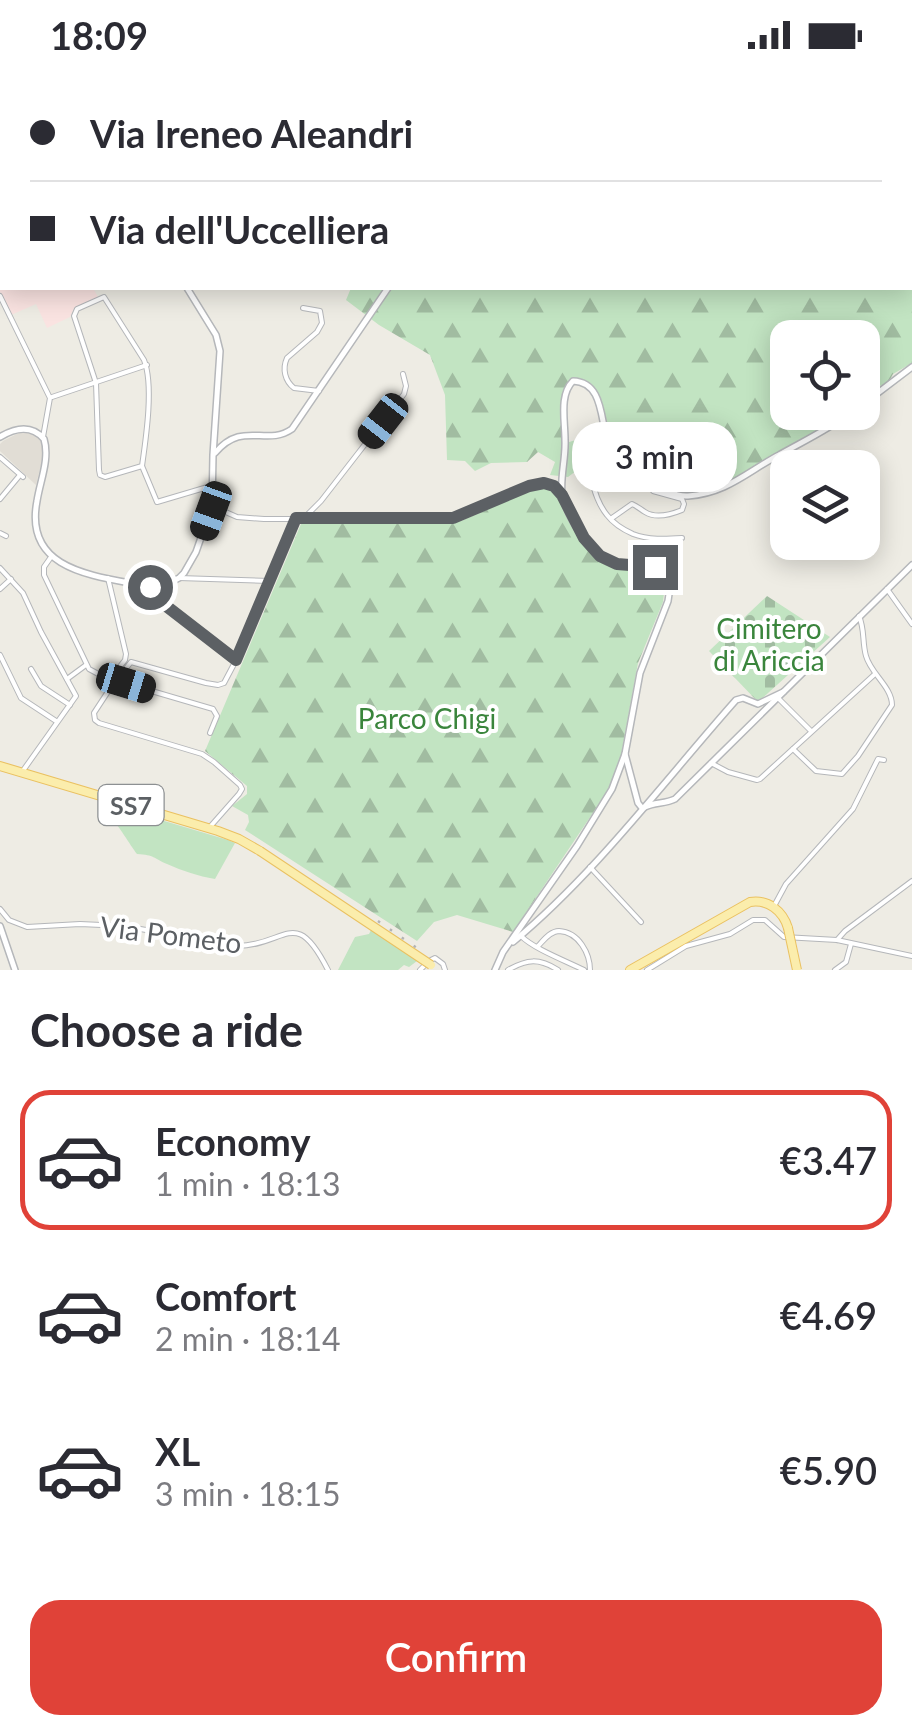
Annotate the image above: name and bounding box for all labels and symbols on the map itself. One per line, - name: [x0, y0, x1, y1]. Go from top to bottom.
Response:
- car: [353, 388, 413, 454]
- callout: 3 min: [572, 422, 738, 492]
- car: [187, 478, 235, 544]
- route end: [633, 545, 678, 590]
- route start: [128, 565, 173, 610]
- park label: Cimitero di Ariccia: [713, 611, 825, 677]
- car: [93, 660, 159, 706]
- park label: Parco Chigi: [358, 701, 496, 735]
- road number: SS7: [98, 785, 164, 825]
- street label: Via Pometo: [98, 908, 244, 960]

